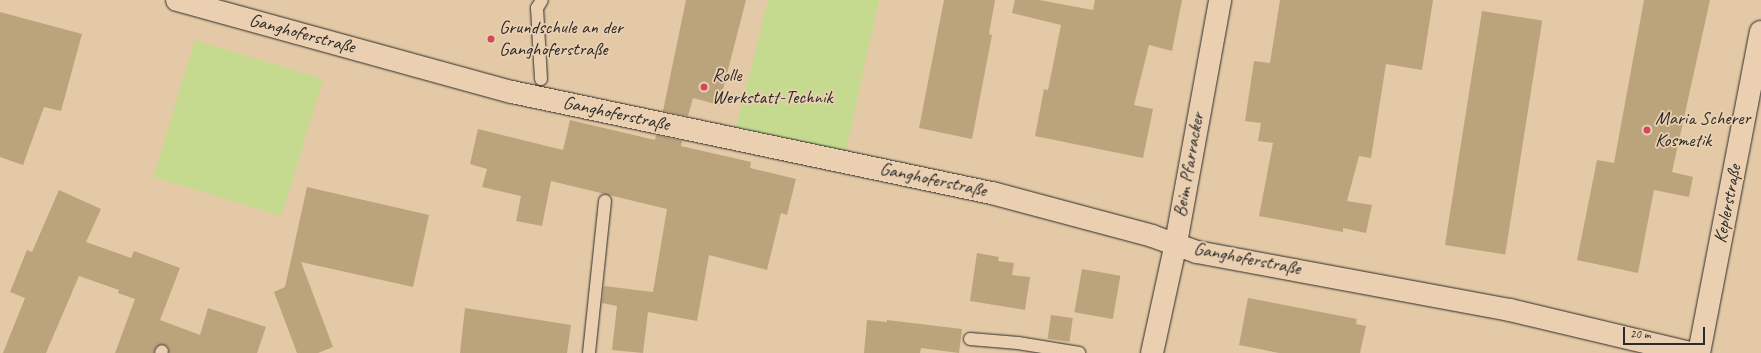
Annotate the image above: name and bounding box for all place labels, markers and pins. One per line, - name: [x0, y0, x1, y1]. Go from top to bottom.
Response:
- place label: Grundschule an der Ganghoferstraße: [499, 17, 623, 61]
- marker: Grundschule an der Ganghoferstraße: [486, 34, 496, 44]
- place label: Rolle Werkstatt-Technik: [712, 65, 833, 109]
- marker: Rolle Werkstatt-Technik: [699, 82, 709, 92]
- place label: Maria Scherer Kosmetik: [1655, 108, 1750, 152]
- marker: Maria Scherer Kosmetik: [1642, 125, 1652, 135]

